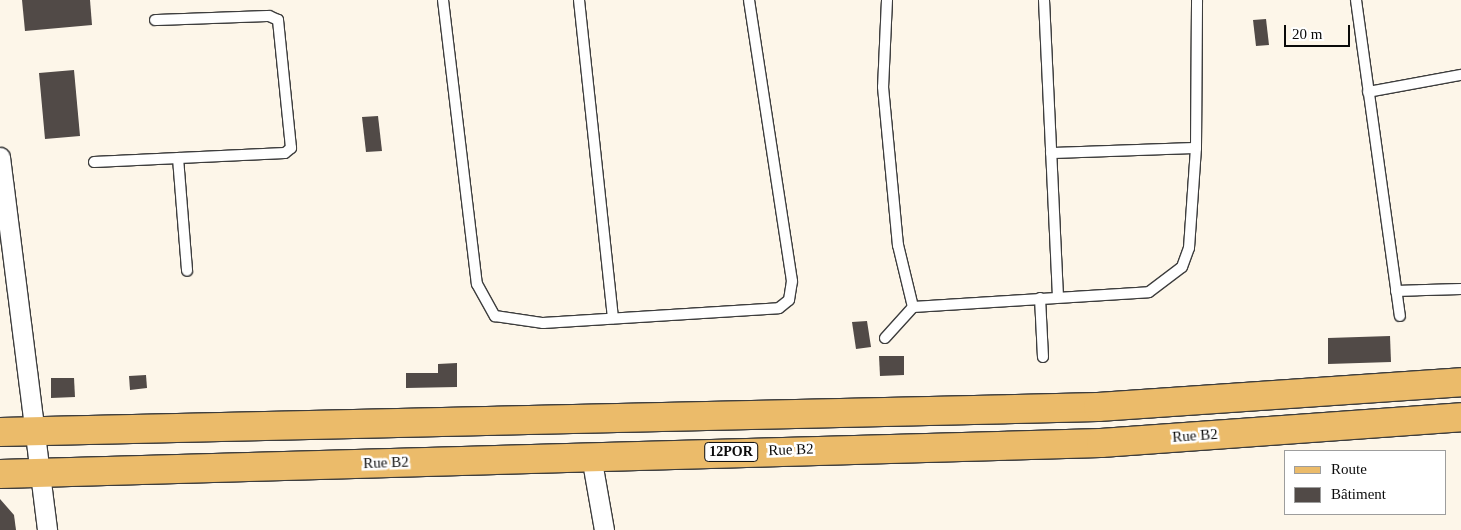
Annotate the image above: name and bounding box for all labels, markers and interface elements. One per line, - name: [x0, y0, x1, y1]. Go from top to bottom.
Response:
- scale bar: [1286, 15, 1352, 47]
- text: 20 m: [1292, 26, 1322, 42]
- street label: Rue B2: [1172, 425, 1218, 447]
- street label: Rue B2: [768, 440, 814, 460]
- road number: 12POR: [704, 441, 758, 464]
- legend: [1284, 450, 1446, 515]
- street label: Rue B2: [363, 453, 409, 473]
- text: Route: [1331, 461, 1367, 477]
- text: Bâtiment: [1331, 486, 1386, 502]

